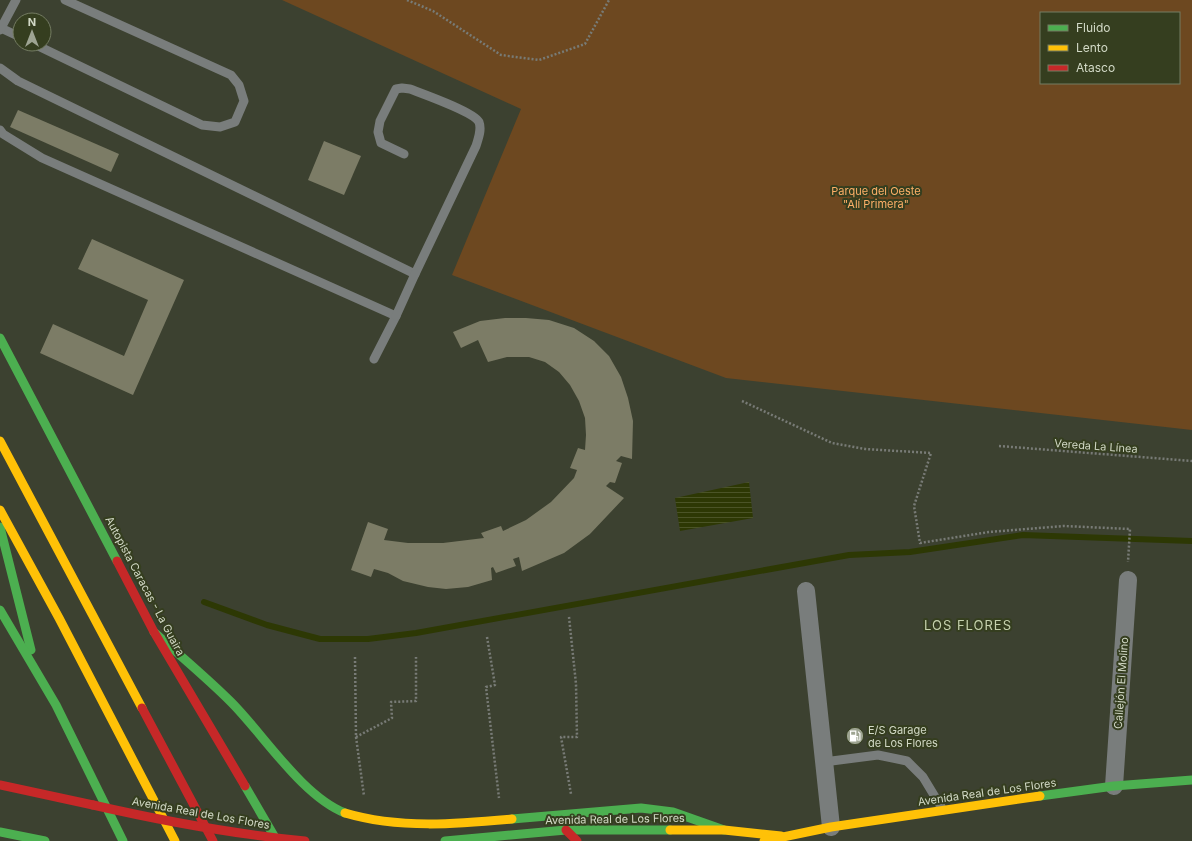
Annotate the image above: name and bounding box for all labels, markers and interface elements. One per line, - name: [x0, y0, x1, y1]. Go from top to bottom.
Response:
- north arrow: [12, 12, 52, 52]
- legend: [1040, 12, 1180, 84]
- text: N: [28, 15, 36, 29]
- text: Fluido: [1076, 20, 1111, 35]
- text: Lento: [1076, 40, 1108, 55]
- text: Atasco: [1076, 60, 1115, 75]
- park label: Parque del Oeste "Alí Primera": [831, 184, 921, 211]
- street label: Vereda La Línea: [1054, 436, 1138, 456]
- street label: Autopista Caracas - La Guaira: [102, 514, 188, 658]
- district label: LOS FLORES: [924, 617, 1012, 633]
- street label: Callejón El Molino: [1111, 636, 1131, 729]
- place label: E/S Garage de Los Flores: [868, 723, 938, 750]
- fuel station icon: E/S Garage de Los Flores: [845, 726, 865, 746]
- street label: Avenida Real de Los Flores: [917, 775, 1057, 809]
- street label: Avenida Real de Los Flores: [131, 794, 271, 832]
- street label: Avenida Real de Los Flores: [545, 811, 685, 827]

